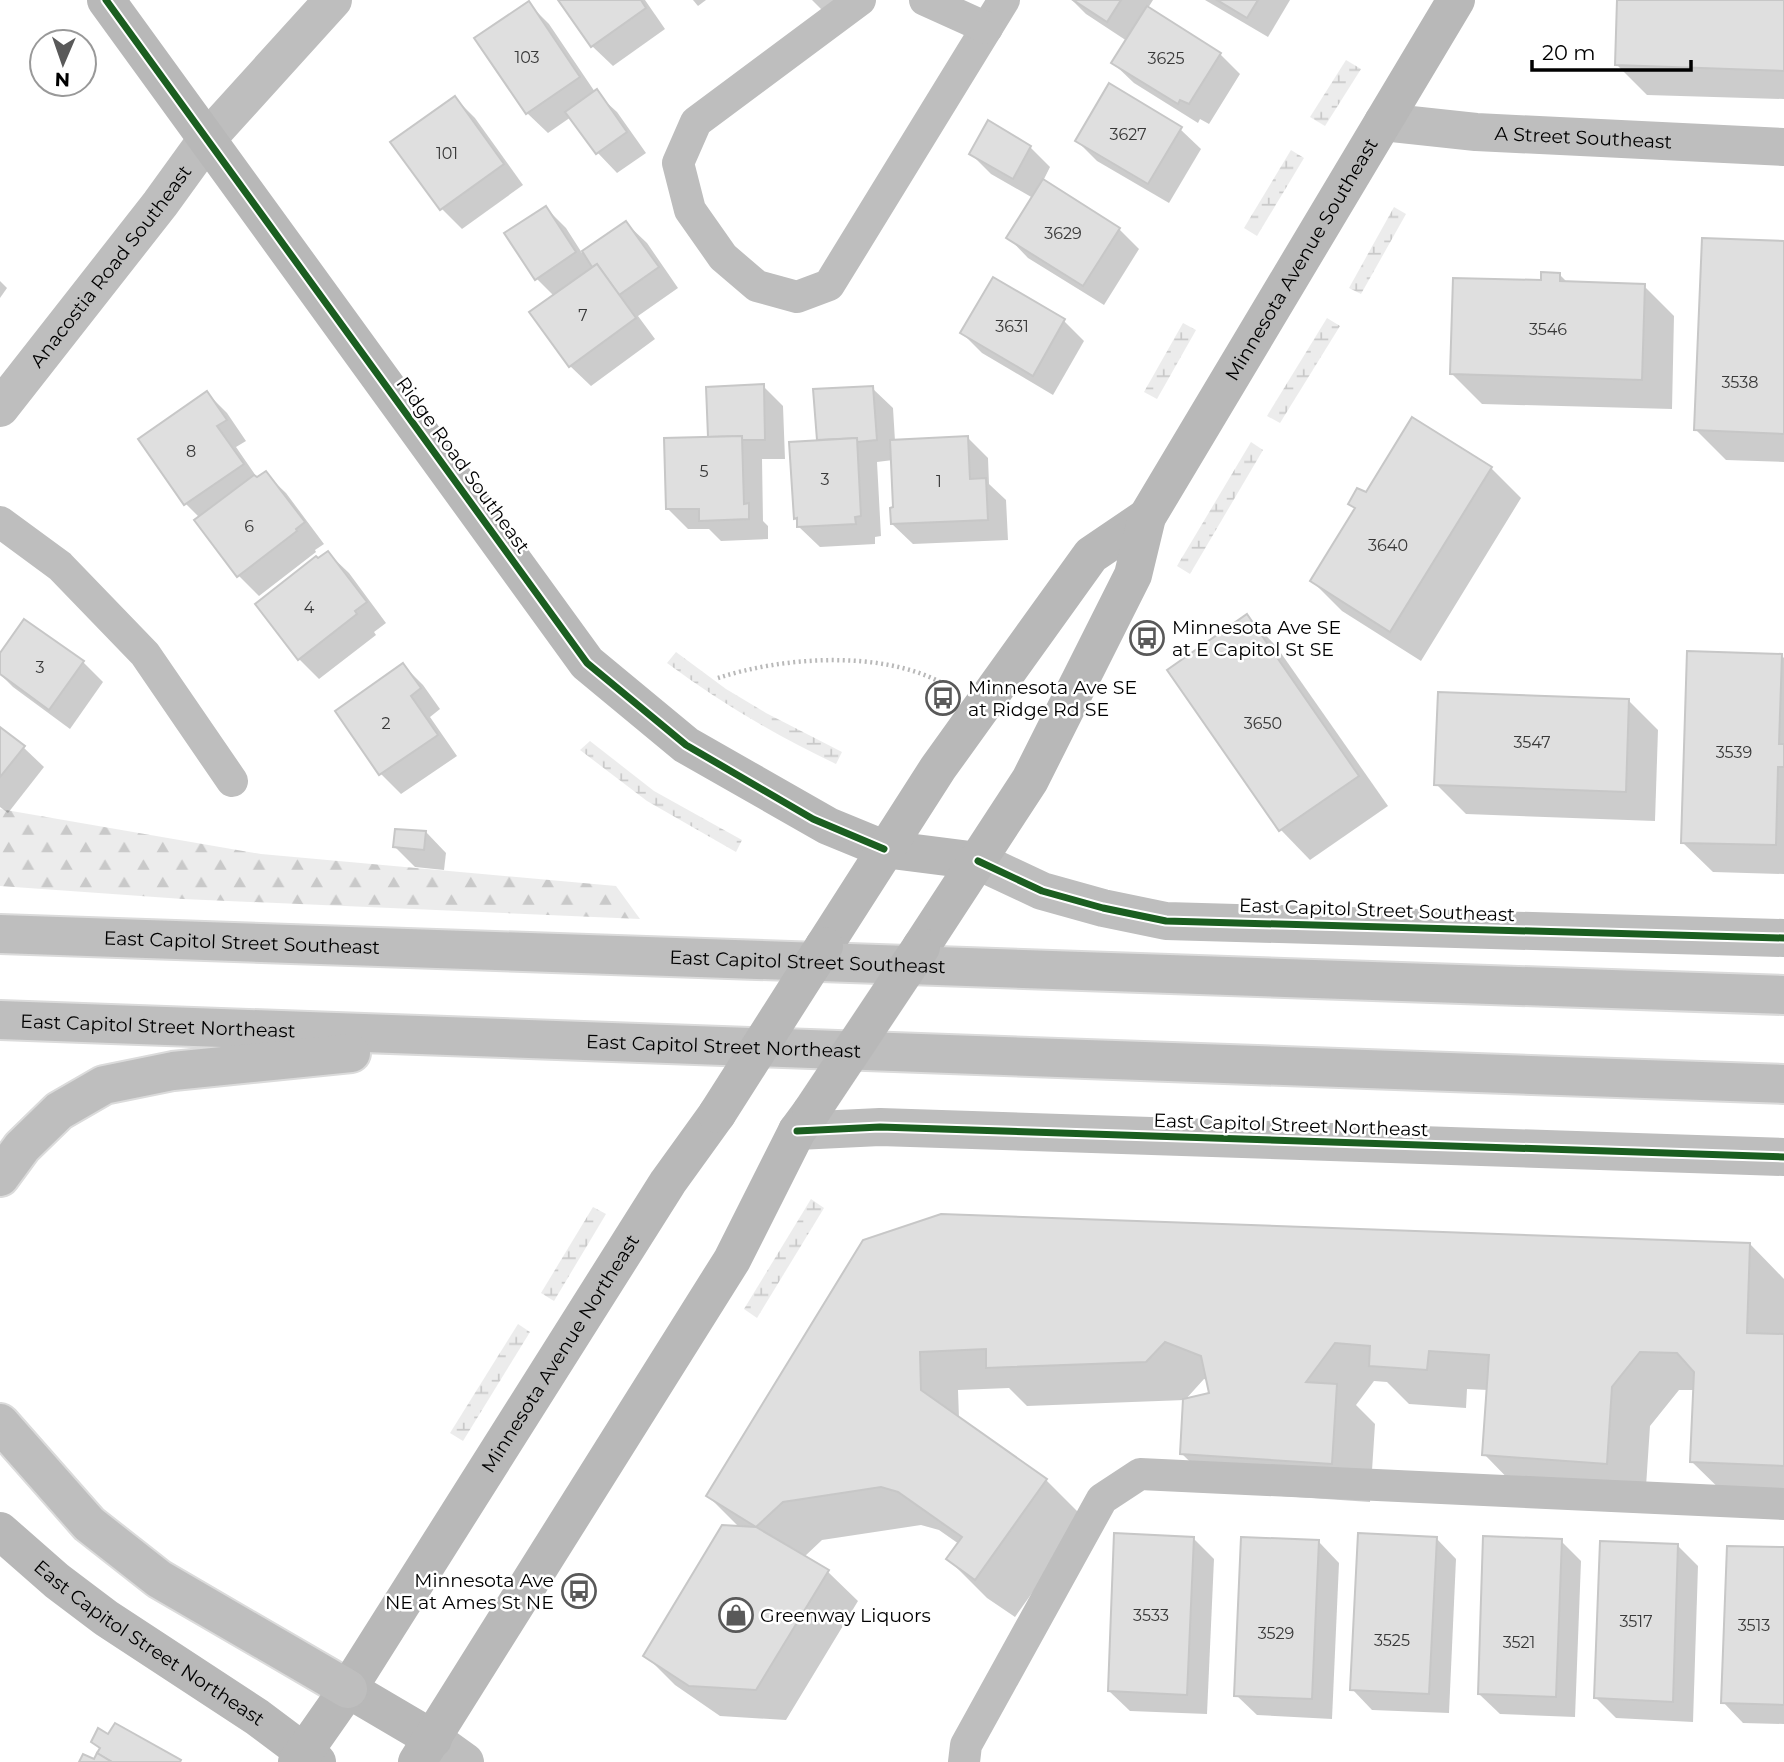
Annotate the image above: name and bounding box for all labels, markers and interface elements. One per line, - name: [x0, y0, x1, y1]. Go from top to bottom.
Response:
- north arrow: [28, 28, 98, 98]
- scale bar: [1532, 28, 1691, 72]
- text: 20 m: [1542, 40, 1596, 65]
- house number: 103: [514, 48, 540, 67]
- house number: 3625: [1148, 49, 1184, 68]
- text: N: [54, 68, 71, 91]
- street label: A Street Southeast: [1494, 121, 1673, 153]
- house number: 3627: [1109, 125, 1147, 144]
- street label: Minnesota Avenue Southeast: [1220, 133, 1383, 384]
- house number: 101: [436, 144, 458, 163]
- street label: Anacostia Road Southeast: [25, 160, 196, 372]
- house number: 3629: [1044, 224, 1082, 243]
- house number: 7: [578, 306, 588, 325]
- house number: 3631: [995, 317, 1029, 336]
- house number: 3546: [1529, 320, 1567, 339]
- street label: Ridge Road Southeast: [391, 372, 535, 558]
- house number: 3538: [1721, 373, 1759, 392]
- house number: 8: [186, 442, 196, 461]
- house number: 5: [699, 462, 709, 481]
- house number: 3: [820, 470, 830, 489]
- house number: 1: [936, 472, 942, 491]
- house number: 6: [244, 517, 254, 536]
- house number: 3640: [1368, 536, 1408, 555]
- house number: 4: [304, 598, 315, 617]
- place label: Minnesota Ave SE at E Capitol St SE: [1172, 616, 1341, 661]
- bus stop icon: Minnesota Ave SE at E Capitol St SE: [1128, 619, 1166, 657]
- house number: 3: [35, 658, 45, 677]
- place label: Minnesota Ave SE at Ridge Rd SE: [968, 676, 1137, 721]
- bus stop icon: Minnesota Ave SE at Ridge Rd SE: [924, 679, 962, 717]
- house number: 2: [381, 714, 391, 733]
- house number: 3650: [1244, 714, 1282, 733]
- house number: 3547: [1513, 733, 1551, 752]
- house number: 3539: [1716, 743, 1752, 762]
- street label: East Capitol Street Southeast: [1239, 894, 1516, 926]
- street label: East Capitol Street Southeast: [103, 926, 381, 958]
- street label: East Capitol Street Southeast: [669, 945, 946, 978]
- street label: East Capitol Street Northeast: [20, 1009, 296, 1042]
- street label: East Capitol Street Northeast: [586, 1030, 862, 1062]
- street label: East Capitol Street Northeast: [1153, 1109, 1429, 1141]
- street label: Minnesota Avenue Northeast: [476, 1230, 644, 1477]
- street label: East Capitol Street Northeast: [30, 1555, 270, 1730]
- place label: Minnesota Ave NE at Ames St NE: [385, 1569, 554, 1614]
- bus stop icon: Minnesota Ave NE at Ames St NE: [560, 1572, 598, 1610]
- shop icon: Greenway Liquors: [717, 1596, 755, 1634]
- place label: Greenway Liquors: [760, 1604, 931, 1627]
- house number: 3533: [1133, 1606, 1169, 1625]
- house number: 3517: [1619, 1612, 1653, 1631]
- house number: 3513: [1738, 1616, 1770, 1635]
- house number: 3529: [1258, 1624, 1294, 1643]
- house number: 3525: [1374, 1631, 1410, 1650]
- house number: 3521: [1503, 1633, 1535, 1652]

